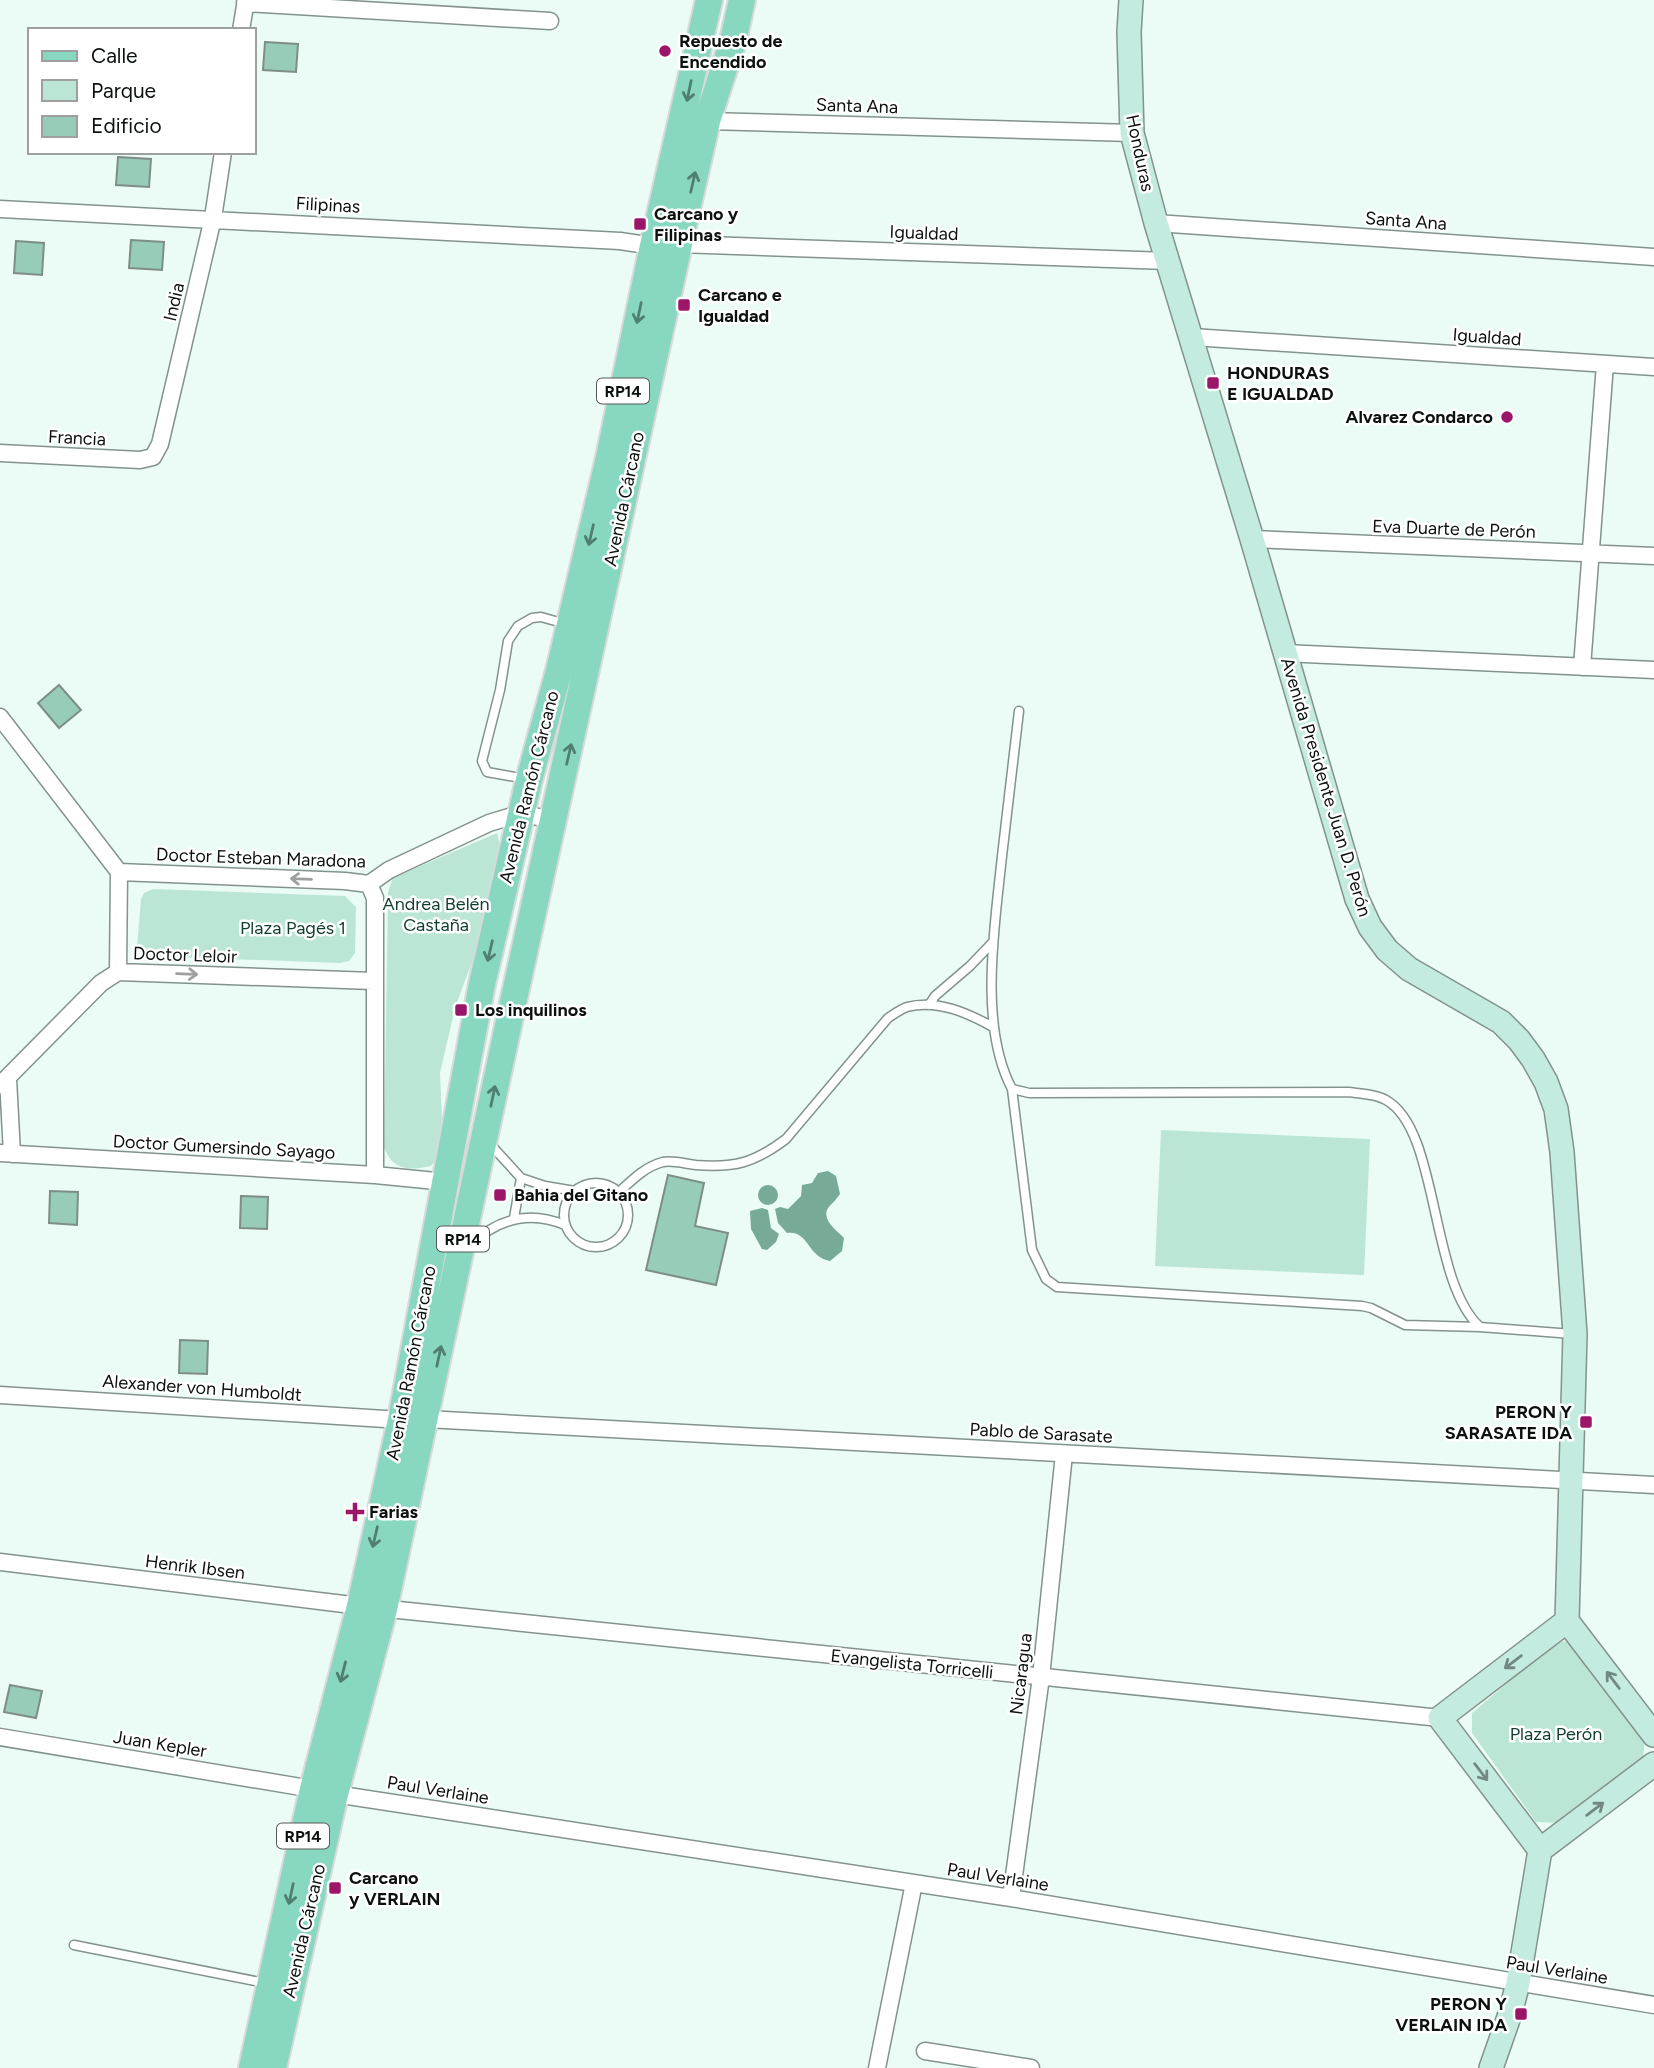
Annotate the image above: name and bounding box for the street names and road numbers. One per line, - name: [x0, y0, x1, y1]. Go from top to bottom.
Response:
- street label: Santa Ana: [816, 94, 898, 118]
- street label: Honduras: [1121, 112, 1159, 194]
- street label: Filipinas: [295, 192, 361, 218]
- street label: Santa Ana: [1364, 207, 1448, 235]
- street label: Igualdad: [889, 221, 959, 245]
- street label: India: [159, 281, 189, 323]
- street label: Igualdad: [1452, 324, 1522, 350]
- road number: RP14: [597, 378, 649, 404]
- street label: Francia: [47, 425, 107, 451]
- street label: Avenida Cárcano: [599, 430, 649, 568]
- street label: Eva Duarte de Perón: [1372, 515, 1536, 543]
- street label: Avenida Presidente Juan D. Perón: [1276, 655, 1376, 919]
- street label: Avenida Ramón Cárcano: [494, 688, 564, 886]
- street label: Doctor Esteban Maradona: [156, 843, 366, 873]
- street label: Doctor Leloir: [133, 942, 237, 968]
- street label: Doctor Gumersindo Sayago: [112, 1130, 336, 1164]
- road number: RP14: [437, 1226, 489, 1252]
- street label: Avenida Ramón Cárcano: [381, 1264, 441, 1462]
- street label: Alexander von Humboldt: [102, 1370, 303, 1406]
- street label: Pablo de Sarasate: [969, 1418, 1113, 1448]
- street label: Henrik Ibsen: [144, 1550, 246, 1584]
- street label: Nicaragua: [1005, 1632, 1037, 1716]
- street label: Evangelista Torricelli: [829, 1645, 995, 1683]
- street label: Juan Kepler: [112, 1726, 208, 1762]
- street label: Paul Verlaine: [386, 1771, 491, 1809]
- road number: RP14: [277, 1824, 329, 1848]
- street label: Paul Verlaine: [946, 1858, 1051, 1896]
- street label: Avenida Cárcano: [278, 1862, 330, 2000]
- street label: Paul Verlaine: [1505, 1951, 1610, 1989]

